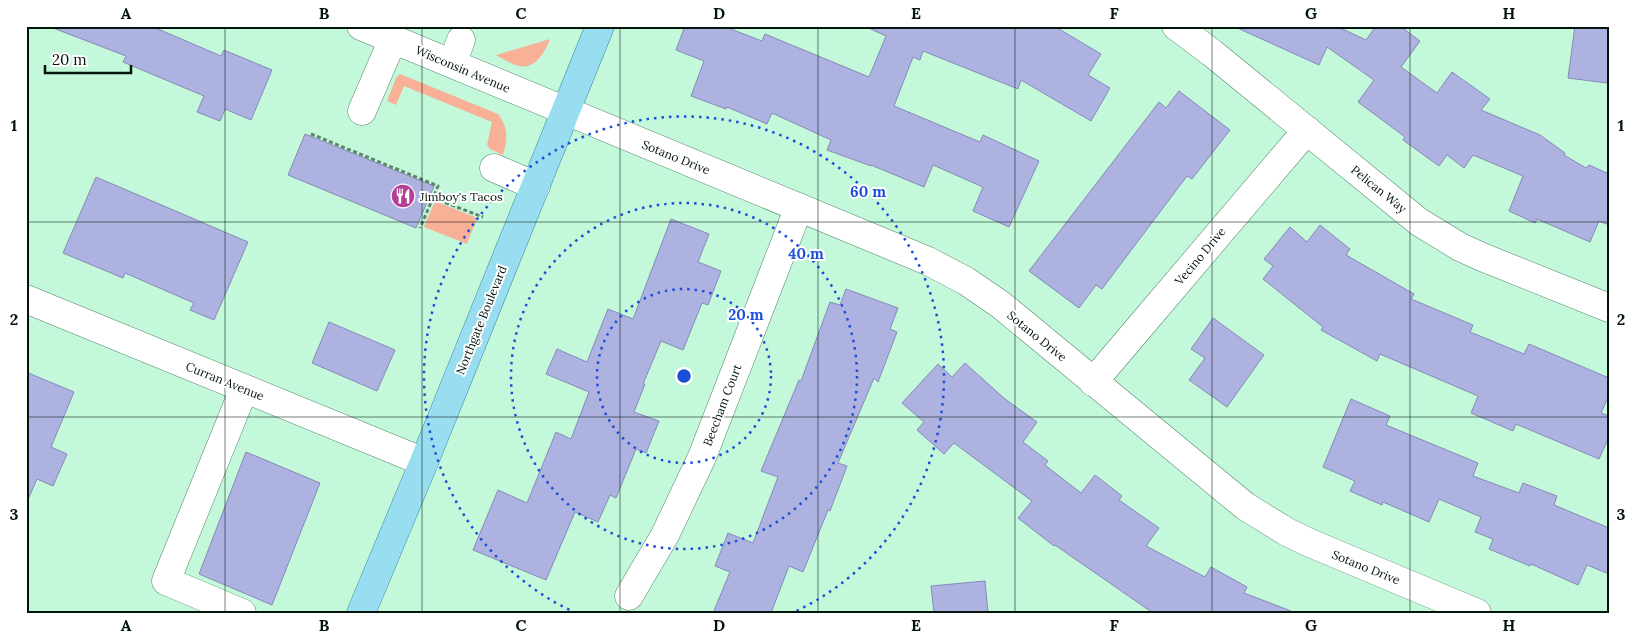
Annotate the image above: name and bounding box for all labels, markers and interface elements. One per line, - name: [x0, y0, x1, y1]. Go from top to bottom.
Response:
- text: A: [121, 3, 132, 23]
- text: B: [319, 3, 330, 23]
- text: C: [515, 3, 527, 23]
- text: D: [713, 3, 725, 23]
- text: E: [911, 3, 921, 23]
- text: F: [1109, 3, 1119, 23]
- text: G: [1305, 3, 1317, 23]
- text: H: [1503, 3, 1516, 23]
- scale bar: [45, 42, 131, 74]
- street label: Wisconsin Avenue: [413, 42, 513, 96]
- text: 20 m: [52, 50, 87, 69]
- text: 1: [11, 115, 17, 135]
- text: 1: [1618, 115, 1624, 135]
- street label: Sotano Drive: [640, 137, 713, 178]
- street label: Pelican Way: [1348, 162, 1410, 216]
- text: 60 m: [850, 182, 886, 201]
- restaurant icon: Jimboy's Tacos: [390, 183, 416, 209]
- place label: Jimboy's Tacos: [419, 189, 503, 204]
- street label: Vecino Drive: [1171, 224, 1229, 289]
- text: 40 m: [788, 244, 824, 263]
- street label: Northgate Boulevard: [452, 263, 510, 377]
- text: 20 m: [728, 305, 764, 324]
- street label: Sotano Drive: [1004, 307, 1070, 365]
- text: 2: [10, 309, 18, 329]
- text: 2: [1617, 309, 1625, 329]
- street label: Curran Avenue: [184, 358, 267, 404]
- street label: Beecham Court: [699, 362, 745, 448]
- centre of rings: [675, 367, 693, 385]
- text: 3: [10, 504, 19, 524]
- text: 3: [1617, 504, 1626, 524]
- street label: Sotano Drive: [1330, 547, 1403, 588]
- text: A: [121, 615, 132, 635]
- text: B: [319, 615, 330, 635]
- text: C: [515, 615, 527, 635]
- text: D: [713, 615, 725, 635]
- text: E: [911, 615, 921, 635]
- text: F: [1109, 615, 1119, 635]
- text: G: [1305, 615, 1317, 635]
- text: H: [1503, 615, 1516, 635]

